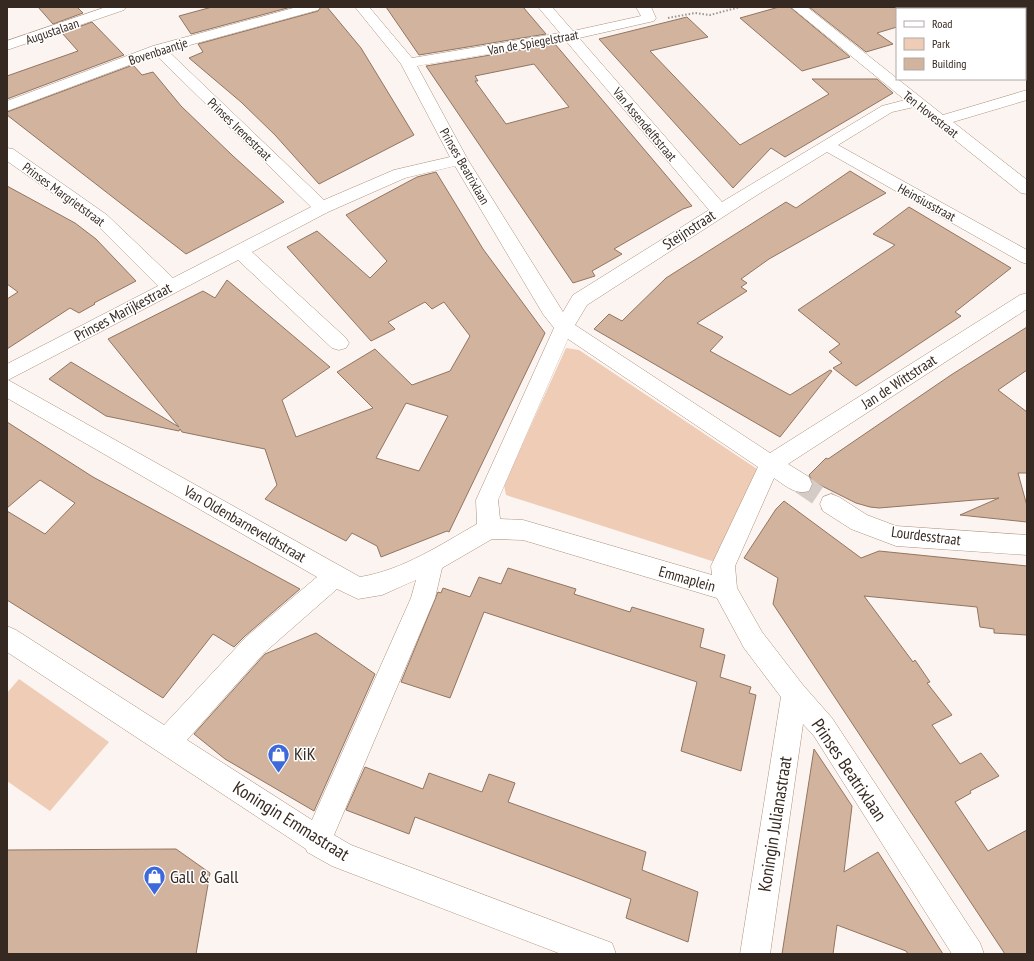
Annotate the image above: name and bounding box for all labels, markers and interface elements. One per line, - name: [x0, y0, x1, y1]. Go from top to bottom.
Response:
- legend: [896, 8, 1026, 80]
- street label: Augustalaan: [23, 14, 81, 49]
- text: Road: [932, 16, 952, 31]
- street label: Van de Spiegelstraat: [485, 26, 580, 59]
- street label: Bovenbaantje: [126, 34, 190, 69]
- text: Park: [932, 36, 950, 51]
- text: Building: [932, 56, 967, 71]
- street label: Van Assendelftstraat: [608, 83, 681, 165]
- street label: Ten Hovestraat: [899, 87, 963, 142]
- street label: Prinses Irenestraat: [204, 94, 276, 165]
- street label: Prinses Beatrixlaan: [436, 125, 493, 208]
- street label: Prinses Margrietstraat: [19, 159, 109, 230]
- street label: Heinsiusstraat: [895, 180, 959, 225]
- street label: Steijnstraat: [659, 206, 719, 254]
- street label: Prinses Marijkestraat: [71, 278, 175, 345]
- street label: Jan de Wittstraat: [857, 350, 940, 414]
- street label: Van Oldenbarneveldtstraat: [180, 480, 310, 566]
- street label: Lourdesstraat: [890, 522, 962, 549]
- street label: Emmaplein: [657, 561, 718, 596]
- street label: Prinses Beatrixlaan: [807, 714, 892, 825]
- shop icon: KiK: [266, 741, 292, 774]
- place label: KiK: [294, 742, 316, 765]
- street label: Koningin Julianastraat: [752, 754, 797, 893]
- street label: Koningin Emmastraat: [229, 776, 354, 866]
- shop icon: Gall & Gall: [142, 864, 168, 897]
- place label: Gall & Gall: [170, 865, 239, 888]

